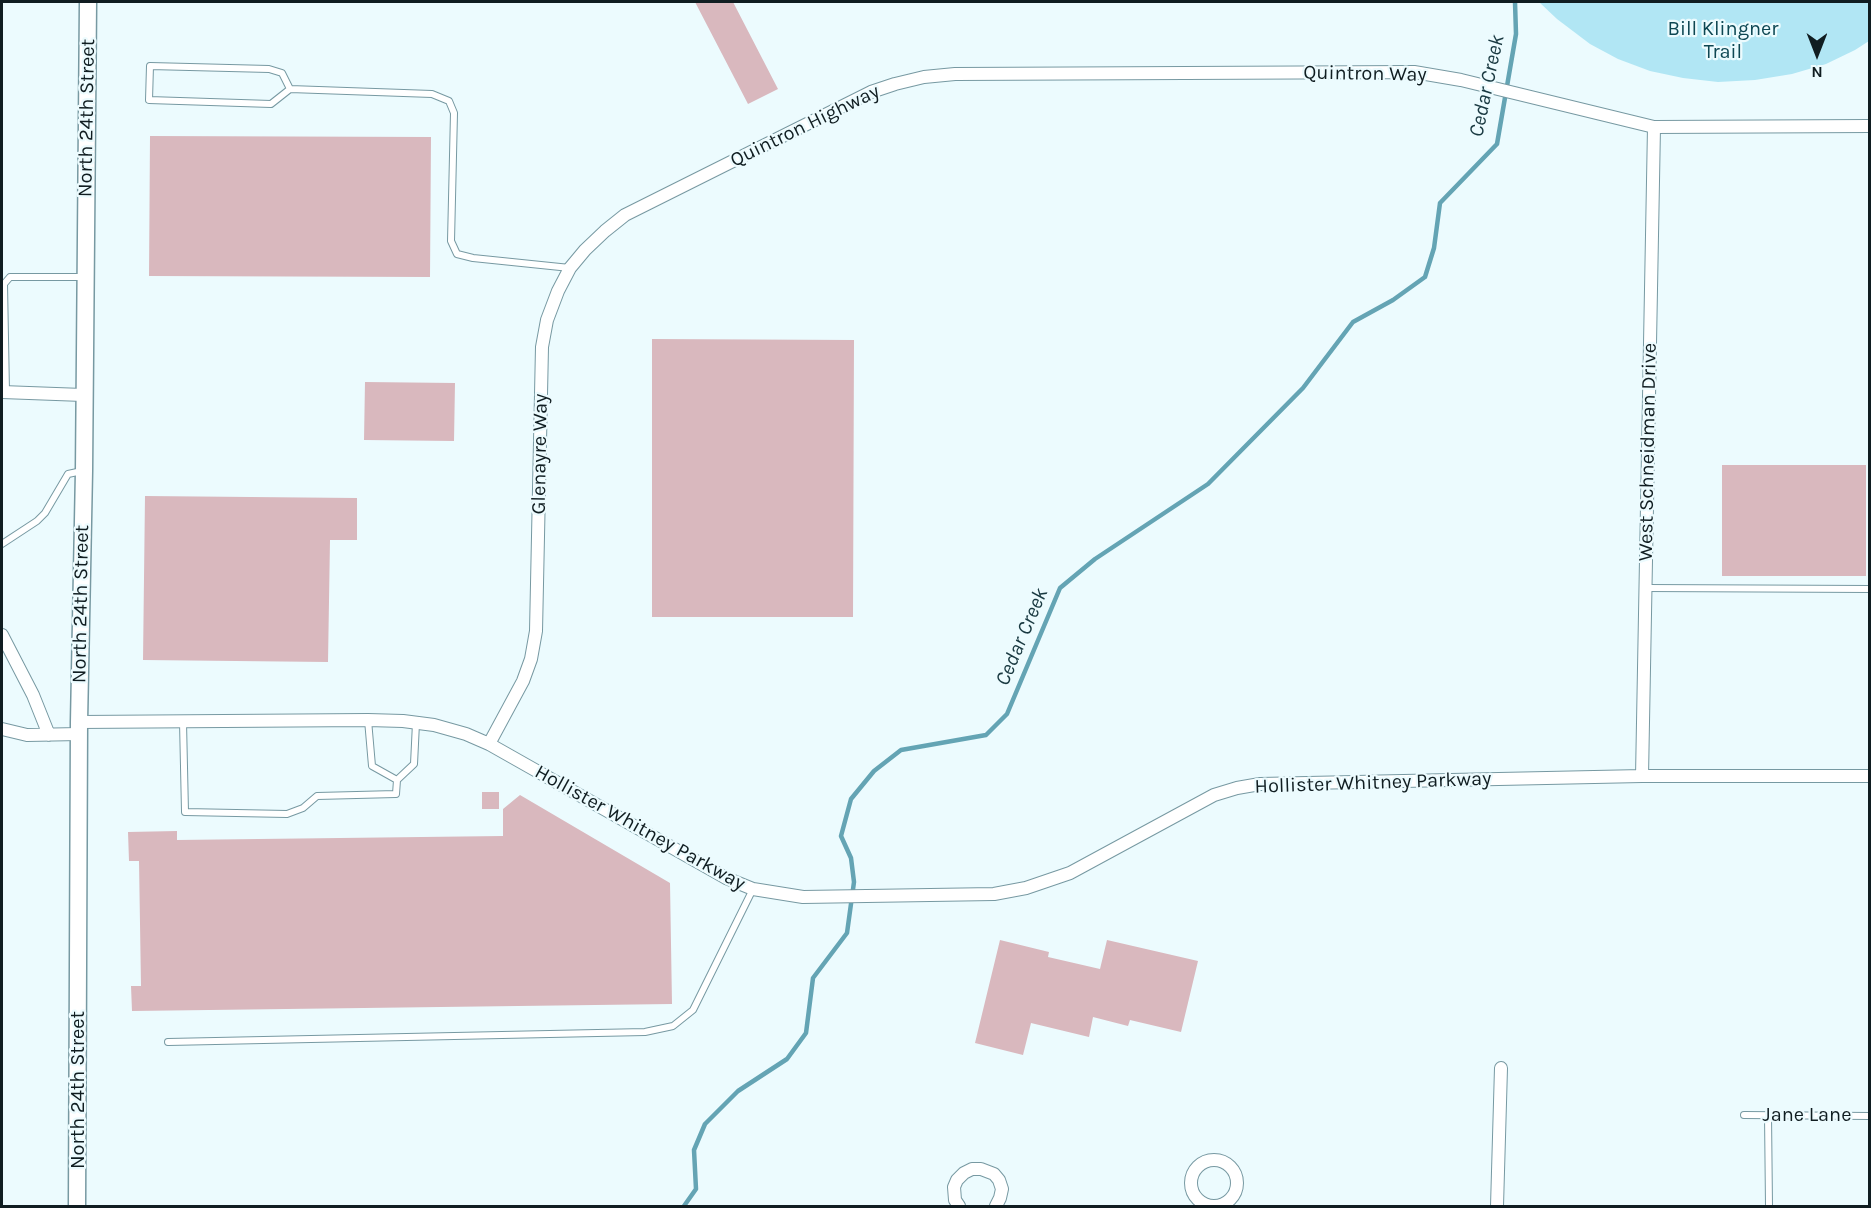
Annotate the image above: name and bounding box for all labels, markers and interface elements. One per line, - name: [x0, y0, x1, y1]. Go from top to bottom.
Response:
- park label: Bill Klingner Trail: [1668, 17, 1778, 64]
- north arrow: [1787, 24, 1847, 84]
- water label: Cedar Creek: [1464, 33, 1510, 139]
- street label: North 24th Street: [74, 39, 100, 197]
- street label: Quintron Way: [1303, 61, 1427, 87]
- text: N: [1811, 63, 1823, 82]
- street label: Quintron Highway: [726, 79, 884, 173]
- street label: West Schneidman Drive: [1634, 343, 1662, 561]
- street label: Glenayre Way: [527, 393, 553, 515]
- street label: North 24th Street: [68, 525, 94, 683]
- water label: Cedar Creek: [990, 584, 1054, 690]
- street label: Hollister Whitney Parkway: [531, 760, 749, 896]
- street label: Hollister Whitney Parkway: [1254, 767, 1492, 799]
- street label: North 24th Street: [66, 1011, 90, 1169]
- street label: Jane Lane: [1763, 1103, 1851, 1127]

